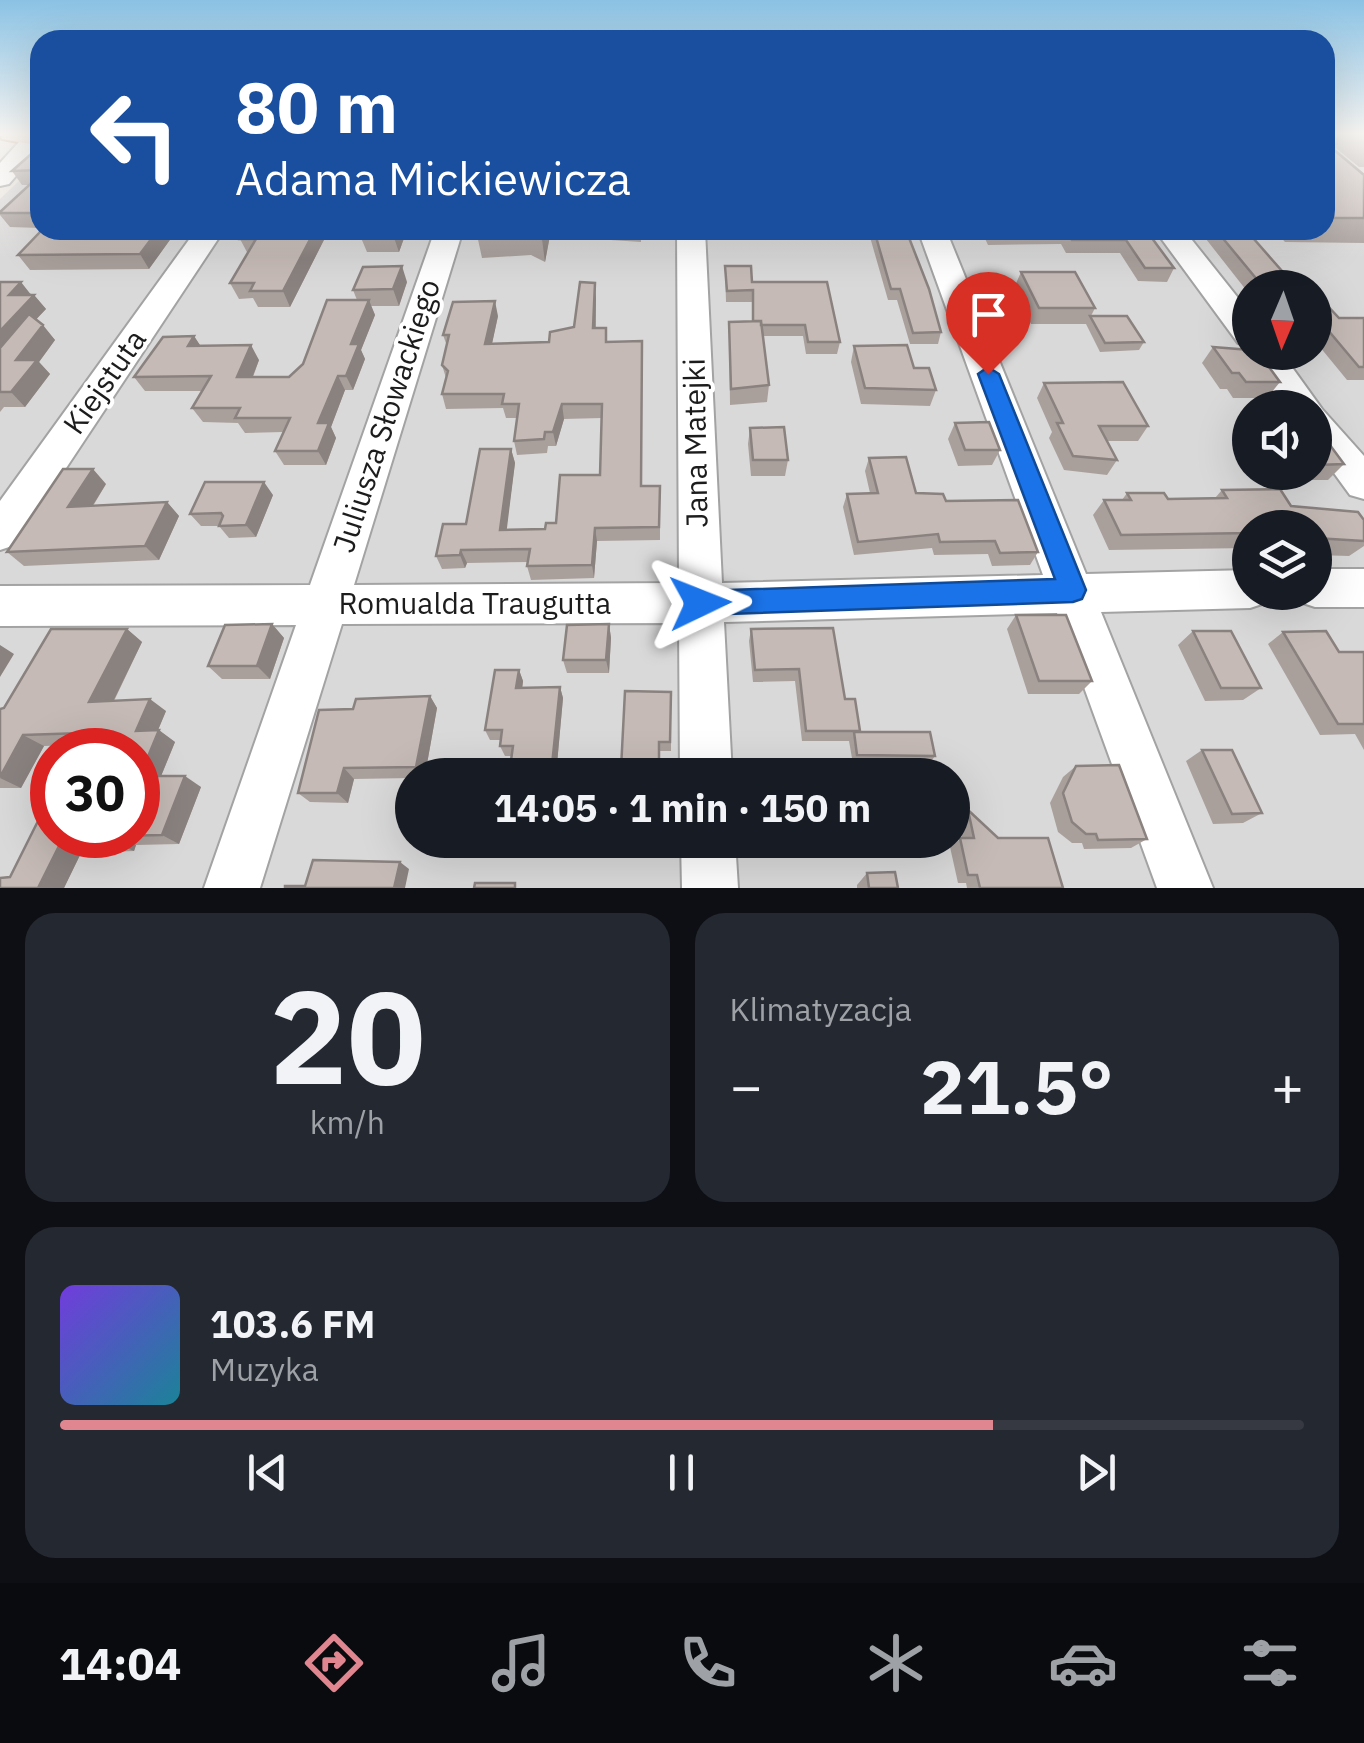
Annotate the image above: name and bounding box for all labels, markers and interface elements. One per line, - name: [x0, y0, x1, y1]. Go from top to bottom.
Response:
- text: 80 m: [235, 61, 398, 152]
- icon: left: [70, 70, 200, 200]
- text: Adama Mickiewicza: [235, 149, 631, 207]
- north arrow: [1232, 270, 1332, 370]
- map controls: [1232, 270, 1332, 610]
- pin: [946, 272, 1031, 375]
- street label: Juliusza Słowackiego: [323, 274, 448, 557]
- icon: arrive: [961, 287, 1016, 342]
- street label: Kiejstuta: [54, 321, 154, 441]
- street label: Jana Matejki: [674, 358, 715, 528]
- button: sound: [1232, 390, 1332, 490]
- button: layers: [1232, 510, 1332, 610]
- position arrow: [648, 551, 752, 655]
- street label: Romualda Traugutta: [339, 583, 611, 622]
- speed limit sign: 30: [30, 728, 160, 858]
- text: 14:05 · 1 min · 150 m: [494, 783, 871, 832]
- text: 20: [269, 951, 425, 1120]
- text: Klimatyzacja: [730, 988, 912, 1030]
- text: 21.5°: [920, 1037, 1114, 1135]
- text: −: [730, 1050, 763, 1121]
- text: +: [1271, 1050, 1304, 1121]
- text: km/h: [310, 1101, 385, 1143]
- text: 103.6 FM: [210, 1299, 375, 1348]
- text: Muzyka: [210, 1348, 319, 1390]
- icon: previous: [240, 1445, 295, 1500]
- icon: pause: [654, 1445, 709, 1500]
- icon: next: [1069, 1445, 1124, 1500]
- icon: directions: [299, 1628, 369, 1698]
- icon: music: [486, 1628, 556, 1698]
- icon: phone: [673, 1628, 743, 1698]
- icon: climate: [861, 1628, 931, 1698]
- icon: car: [1048, 1628, 1118, 1698]
- icon: filters: [1235, 1628, 1305, 1698]
- text: 14:04: [59, 1634, 182, 1692]

